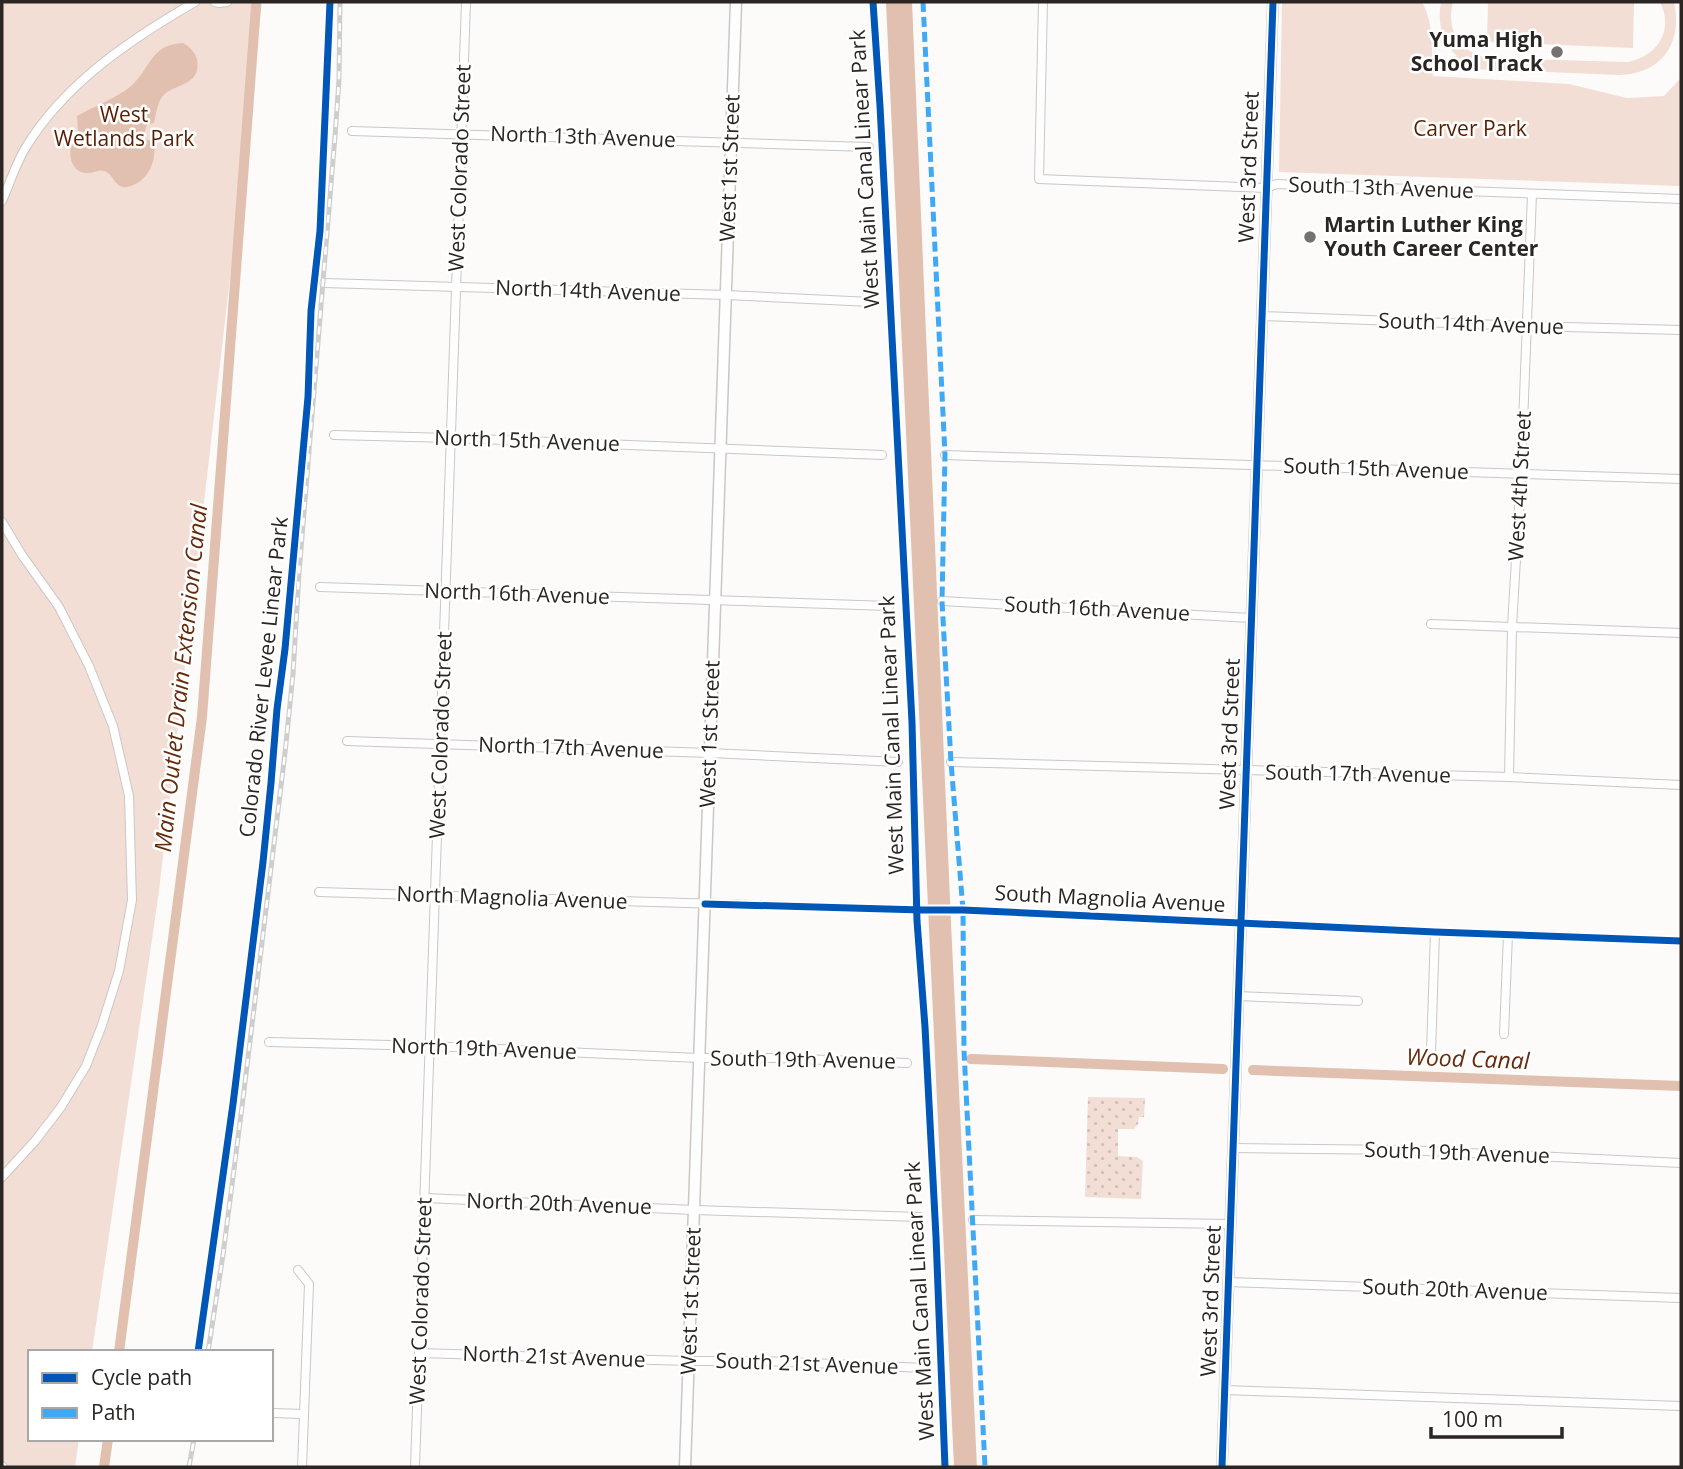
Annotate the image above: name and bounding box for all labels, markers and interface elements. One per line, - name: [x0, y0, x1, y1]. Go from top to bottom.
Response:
- place label: Yuma High School Track: [1411, 25, 1544, 77]
- street label: West Main Canal Linear Park: [843, 29, 885, 309]
- marker: Yuma High School Track: [1549, 44, 1565, 60]
- street label: West Colorado Street: [441, 64, 477, 272]
- street label: West 3rd Street: [1231, 91, 1265, 243]
- street label: West 1st Street: [712, 94, 746, 242]
- park label: West Wetlands Park: [54, 100, 194, 152]
- park label: Carver Park: [1413, 114, 1527, 142]
- street label: North 13th Avenue: [490, 119, 676, 153]
- street label: South 13th Avenue: [1288, 170, 1474, 204]
- place label: Martin Luther King Youth Career Center: [1324, 210, 1539, 262]
- marker: Martin Luther King Youth Career Center: [1302, 229, 1318, 245]
- street label: North 14th Avenue: [495, 273, 681, 307]
- street label: South 14th Avenue: [1378, 306, 1564, 340]
- street label: West 4th Street: [1501, 410, 1537, 562]
- street label: North 15th Avenue: [434, 423, 620, 457]
- street label: South 15th Avenue: [1283, 451, 1469, 485]
- water label: Main Outlet Drain Extension Canal: [146, 501, 214, 853]
- street label: Colorado River Levee Linear Park: [232, 515, 294, 839]
- street label: North 16th Avenue: [424, 576, 610, 610]
- street label: South 16th Avenue: [1004, 589, 1191, 627]
- street label: West Main Canal Linear Park: [872, 595, 910, 875]
- street label: West Colorado Street: [422, 631, 458, 839]
- street label: West 3rd Street: [1212, 658, 1246, 810]
- street label: West 1st Street: [692, 660, 726, 808]
- street label: North 17th Avenue: [478, 730, 664, 764]
- street label: South 17th Avenue: [1265, 757, 1451, 789]
- street label: South Magnolia Avenue: [994, 878, 1226, 918]
- street label: North Magnolia Avenue: [396, 879, 628, 915]
- street label: North 19th Avenue: [391, 1031, 577, 1065]
- water label: Wood Canal: [1406, 1040, 1531, 1076]
- street label: South 19th Avenue: [710, 1043, 896, 1075]
- street label: South 19th Avenue: [1364, 1135, 1550, 1169]
- street label: West Main Canal Linear Park: [898, 1161, 940, 1441]
- street label: North 20th Avenue: [466, 1186, 652, 1220]
- street label: West Colorado Street: [402, 1197, 438, 1405]
- street label: West 3rd Street: [1193, 1225, 1227, 1377]
- street label: West 1st Street: [673, 1227, 707, 1375]
- street label: South 20th Avenue: [1362, 1272, 1548, 1306]
- street label: North 21st Avenue: [462, 1339, 646, 1373]
- street label: South 21st Avenue: [715, 1346, 899, 1380]
- legend: [28, 1350, 273, 1441]
- text: Cycle path: [91, 1363, 192, 1391]
- scale bar: [1431, 1396, 1562, 1440]
- text: Path: [91, 1398, 136, 1426]
- text: 100 m: [1442, 1405, 1503, 1433]

